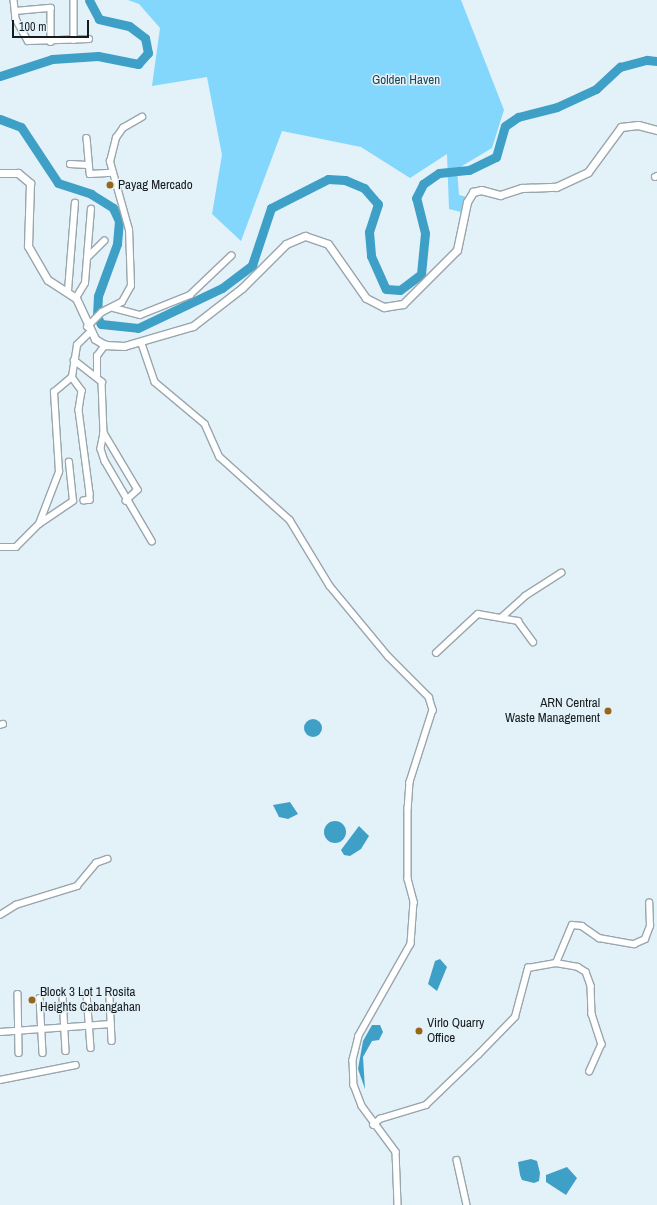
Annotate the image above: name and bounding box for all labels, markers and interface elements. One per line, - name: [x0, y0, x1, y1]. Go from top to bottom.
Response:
- scale bar: [14, 12, 91, 38]
- text: 100 m: [19, 19, 46, 35]
- park label: Golden Haven: [372, 72, 440, 88]
- place label: Payag Mercado: [118, 177, 193, 193]
- marker: Payag Mercado: [105, 180, 115, 190]
- place label: ARN Central Waste Management: [505, 696, 600, 727]
- marker: ARN Central Waste Management: [603, 706, 613, 716]
- place label: Block 3 Lot 1 Rosita Heights Cabangahan: [40, 985, 141, 1016]
- marker: Block 3 Lot 1 Rosita Heights Cabangahan: [27, 995, 37, 1005]
- place label: Virlo Quarry Office: [427, 1016, 484, 1047]
- marker: Virlo Quarry Office: [414, 1026, 424, 1036]

